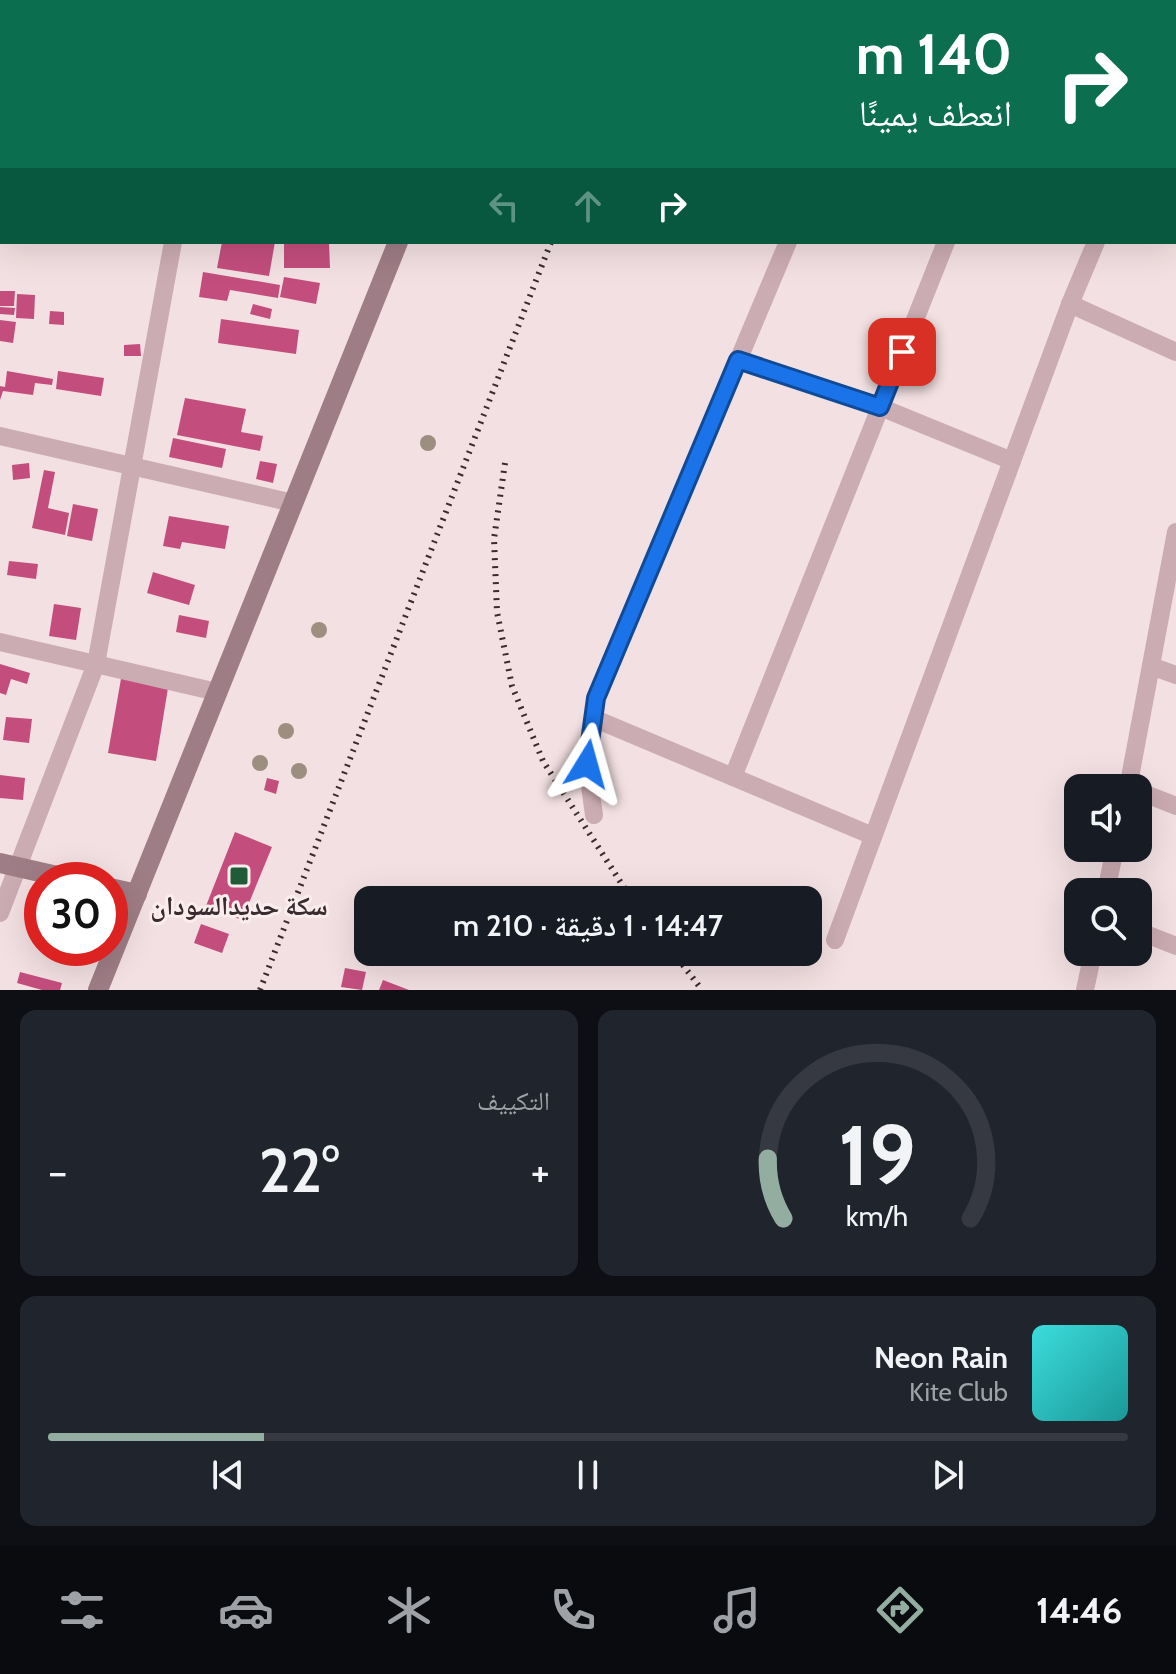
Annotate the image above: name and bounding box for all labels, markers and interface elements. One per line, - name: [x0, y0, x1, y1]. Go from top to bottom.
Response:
- text: 140 m: [856, 20, 1012, 88]
- icon: right: [1040, 32, 1144, 136]
- text: انعطف يمينًا: [859, 91, 1012, 135]
- icon: left: [482, 184, 526, 228]
- icon: ahead: [566, 184, 610, 228]
- icon: right: [650, 184, 694, 228]
- pin: [868, 318, 936, 386]
- icon: arrive: [880, 330, 924, 374]
- position arrow: [545, 722, 629, 806]
- map controls: [1064, 774, 1152, 966]
- button: sound: [1064, 774, 1152, 862]
- speed limit sign: 30: [24, 862, 128, 966]
- marker: سكة حديدالسودان: [228, 865, 250, 887]
- button: search: [1064, 878, 1152, 966]
- place label: سكة حديدالسودان: [150, 890, 328, 922]
- text: 14:47 · 1 دقيقة · 210 m: [453, 907, 723, 944]
- text: التكييف: [477, 1085, 550, 1117]
- text: 19: [838, 1105, 916, 1206]
- text: 22°: [259, 1134, 339, 1207]
- text: −: [48, 1145, 67, 1198]
- text: +: [531, 1145, 550, 1198]
- text: km/h: [846, 1198, 908, 1233]
- text: Neon Rain: [874, 1339, 1008, 1376]
- text: Kite Club: [909, 1376, 1008, 1408]
- icon: previous: [206, 1453, 250, 1497]
- icon: pause: [566, 1453, 610, 1497]
- icon: next: [926, 1453, 970, 1497]
- icon: filters: [54, 1582, 110, 1638]
- icon: car: [218, 1582, 274, 1638]
- icon: climate: [381, 1582, 437, 1638]
- icon: phone: [545, 1582, 601, 1638]
- icon: music: [709, 1582, 765, 1638]
- icon: directions: [872, 1582, 928, 1638]
- text: 14:46: [1036, 1588, 1122, 1632]

